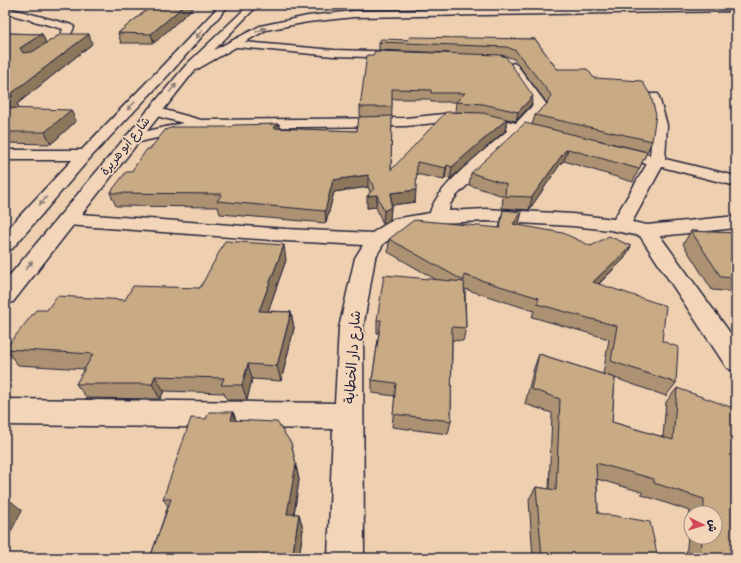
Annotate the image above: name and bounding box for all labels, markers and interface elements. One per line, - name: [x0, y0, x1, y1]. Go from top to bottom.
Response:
- one-way arrow: [256, 26, 268, 32]
- one-way arrow: [194, 29, 203, 39]
- one-way arrow: [168, 84, 177, 93]
- one-way arrow: [127, 101, 136, 111]
- street label: شارع أبو هريرة: [97, 114, 154, 179]
- one-way arrow: [38, 196, 48, 206]
- one-way arrow: [25, 260, 34, 271]
- street label: شارع دار الخطابة: [341, 310, 365, 404]
- north arrow: [683, 505, 723, 545]
- text: ش: [705, 519, 719, 532]

